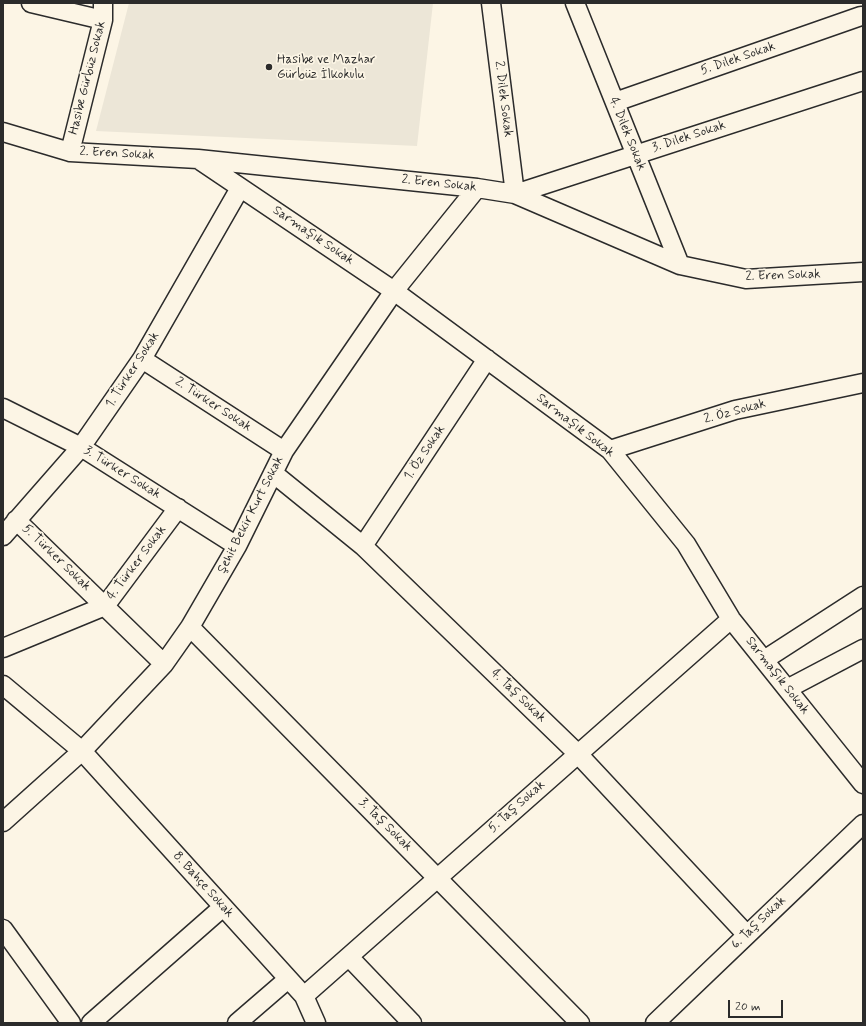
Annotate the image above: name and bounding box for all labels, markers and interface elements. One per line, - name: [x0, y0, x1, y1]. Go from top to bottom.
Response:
- street label: Hasibe Gürbüz Sokak: [66, 19, 110, 137]
- street label: 5. Dilek Sokak: [698, 39, 778, 79]
- place label: Hasibe ve Mazhar Gürbüz İlkokulu: [277, 52, 376, 83]
- street label: 2. Dilek Sokak: [491, 60, 515, 138]
- marker: Hasibe ve Mazhar Gürbüz İlkokulu: [264, 62, 274, 72]
- street label: 4. Dilek Sokak: [605, 95, 649, 173]
- street label: 3. Dilek Sokak: [650, 118, 728, 156]
- street label: 2. Eren Sokak: [79, 144, 155, 164]
- street label: 2. Eren Sokak: [401, 172, 477, 196]
- street label: Sarmaşık Sokak: [269, 203, 357, 269]
- street label: 2. Eren Sokak: [745, 267, 821, 285]
- street label: 1. Türker Sokak: [103, 329, 163, 411]
- street label: 2. Türker Sokak: [172, 374, 254, 436]
- street label: Sarmaşık Sokak: [533, 391, 617, 461]
- street label: 2. Öz Sokak: [702, 396, 768, 428]
- street label: 1. Öz Sokak: [401, 423, 449, 483]
- street label: 3. Türker Sokak: [81, 443, 163, 503]
- street label: Şehit Bekir Kurt Sokak: [215, 454, 287, 576]
- street label: 5. Türker Sokak: [18, 521, 94, 595]
- street label: 4. Türker Sokak: [104, 523, 170, 603]
- street label: Sarmaşık Sokak: [742, 634, 812, 718]
- street label: 4. Taş Sokak: [487, 666, 549, 726]
- street label: 5. Taş Sokak: [485, 777, 549, 837]
- street label: 3. Taş Sokak: [355, 795, 415, 855]
- street label: 8. Bahçe Sokak: [169, 849, 237, 921]
- street label: 6. Taş Sokak: [728, 893, 790, 953]
- scale bar: [730, 992, 785, 1018]
- text: 20 m: [735, 999, 761, 1015]

